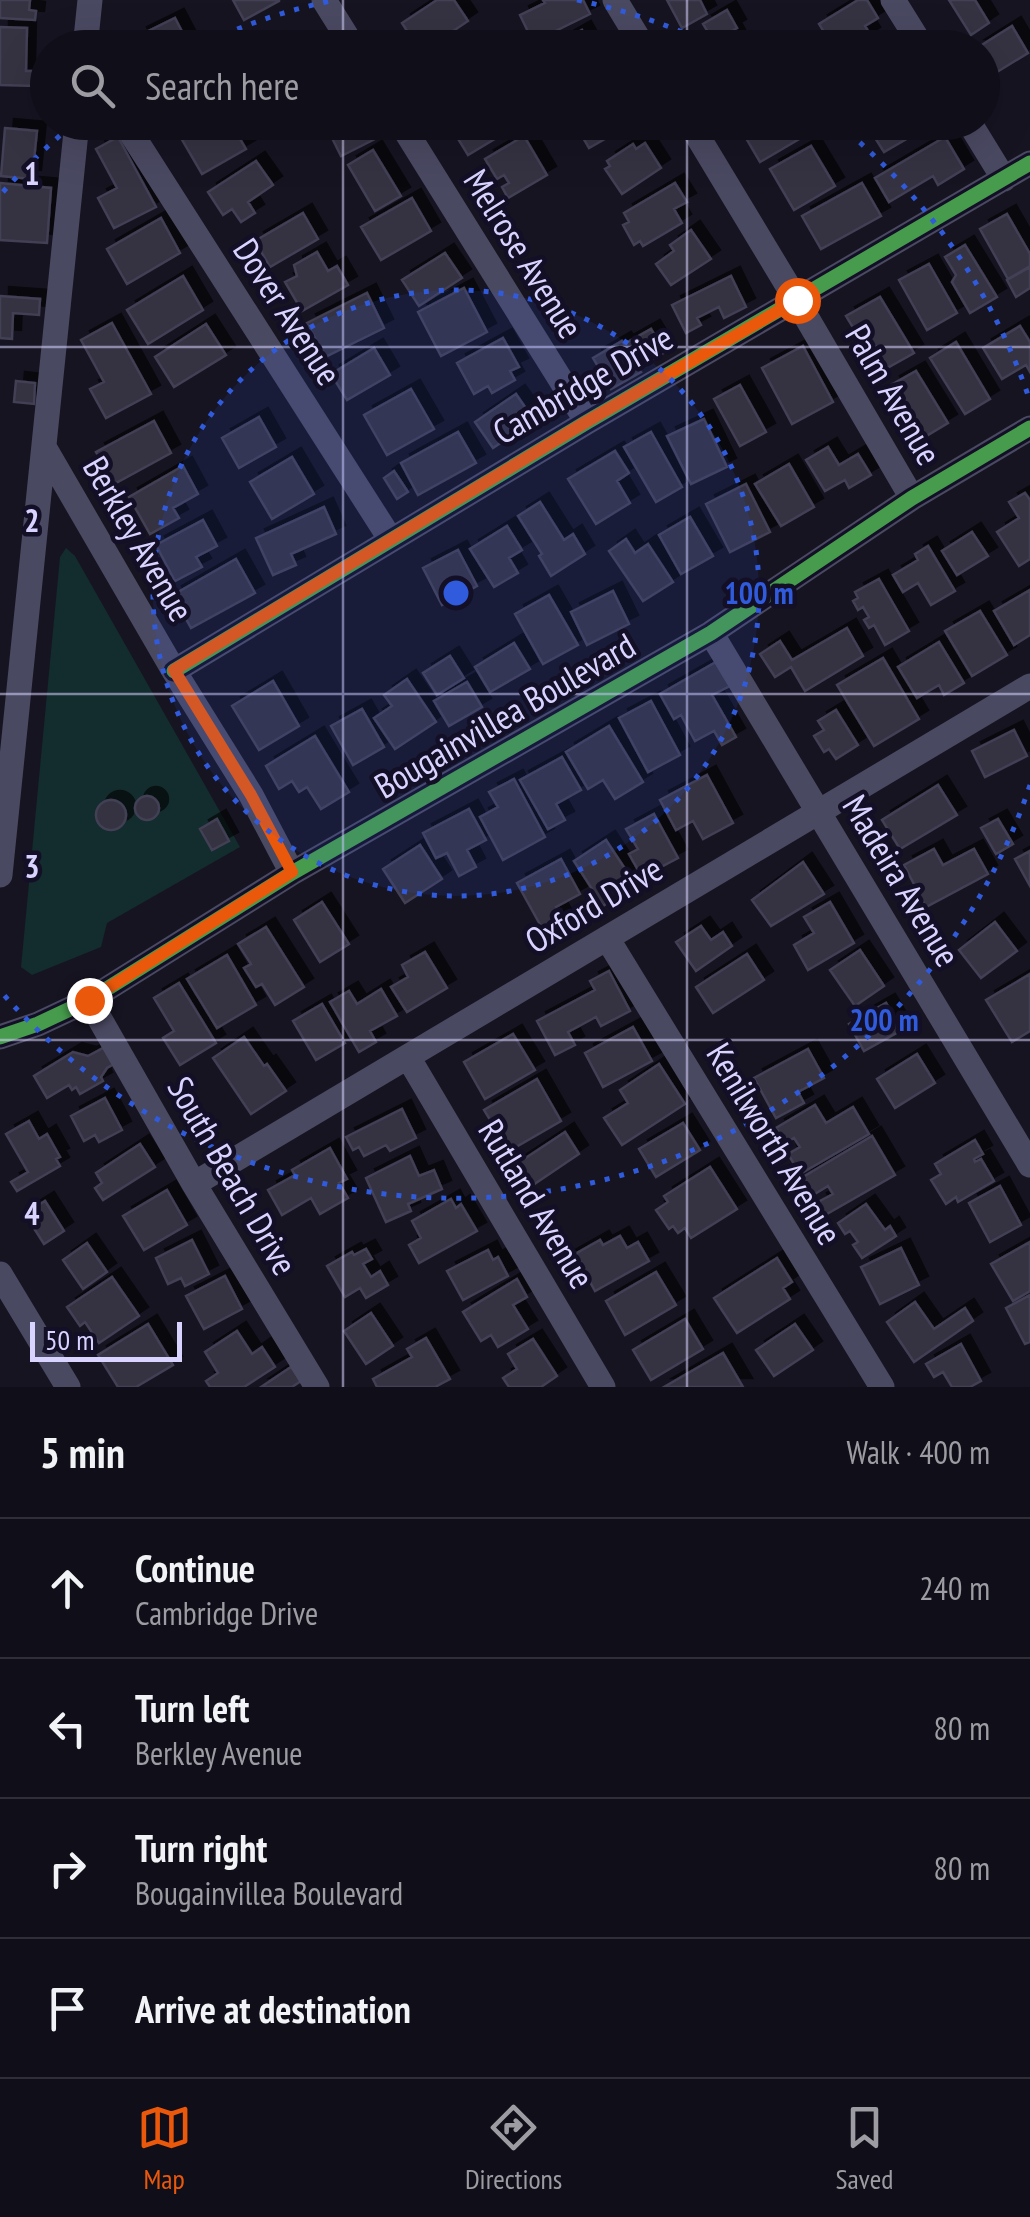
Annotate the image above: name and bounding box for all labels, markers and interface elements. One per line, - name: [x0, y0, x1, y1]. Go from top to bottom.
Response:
- search box: [30, 30, 1000, 140]
- icon: search: [65, 58, 120, 113]
- text: Search here: [145, 61, 299, 110]
- text: 1: [24, 152, 40, 194]
- street label: Melrose Avenue: [454, 160, 594, 347]
- street label: Dover Avenue: [223, 229, 352, 393]
- route start: [775, 278, 821, 324]
- street label: Cambridge Drive: [484, 314, 681, 454]
- street label: Palm Avenue: [835, 316, 952, 473]
- street label: Berkley Avenue: [73, 448, 205, 629]
- text: 2: [24, 499, 40, 541]
- text: 100 m: [724, 573, 794, 612]
- centre of rings: [438, 575, 474, 611]
- street label: Bougainvillea Boulevard: [366, 622, 643, 808]
- street label: Madeira Avenue: [833, 786, 971, 975]
- text: 3: [24, 845, 40, 887]
- street label: Oxford Drive: [516, 845, 671, 963]
- route end: [67, 978, 113, 1024]
- text: 200 m: [849, 1000, 919, 1039]
- street label: Kenilworth Avenue: [697, 1034, 853, 1253]
- street label: South Beach Drive: [158, 1068, 308, 1283]
- street label: Rutland Avenue: [468, 1111, 605, 1296]
- text: 4: [24, 1192, 40, 1234]
- scale bar: [30, 1317, 182, 1362]
- text: 50 m: [45, 1321, 94, 1358]
- text: 5 min: [40, 1425, 125, 1480]
- text: Walk · 400 m: [846, 1431, 990, 1473]
- text: Continue: [135, 1543, 255, 1592]
- icon: ahead: [40, 1561, 95, 1616]
- text: 240 m: [919, 1567, 990, 1609]
- text: Cambridge Drive: [135, 1592, 318, 1634]
- text: Turn left: [135, 1683, 249, 1732]
- icon: left: [40, 1701, 95, 1756]
- text: 80 m: [934, 1707, 990, 1749]
- text: Berkley Avenue: [135, 1732, 303, 1774]
- text: Turn right: [135, 1823, 267, 1872]
- icon: right: [40, 1841, 95, 1896]
- text: 80 m: [934, 1847, 990, 1889]
- text: Bougainvillea Boulevard: [135, 1872, 403, 1914]
- icon: arrive: [40, 1981, 95, 2036]
- text: Arrive at destination: [135, 1984, 411, 2033]
- tab: Map: [137, 2100, 192, 2197]
- tab: Directions: [465, 2100, 562, 2197]
- tab: Saved: [836, 2100, 893, 2197]

